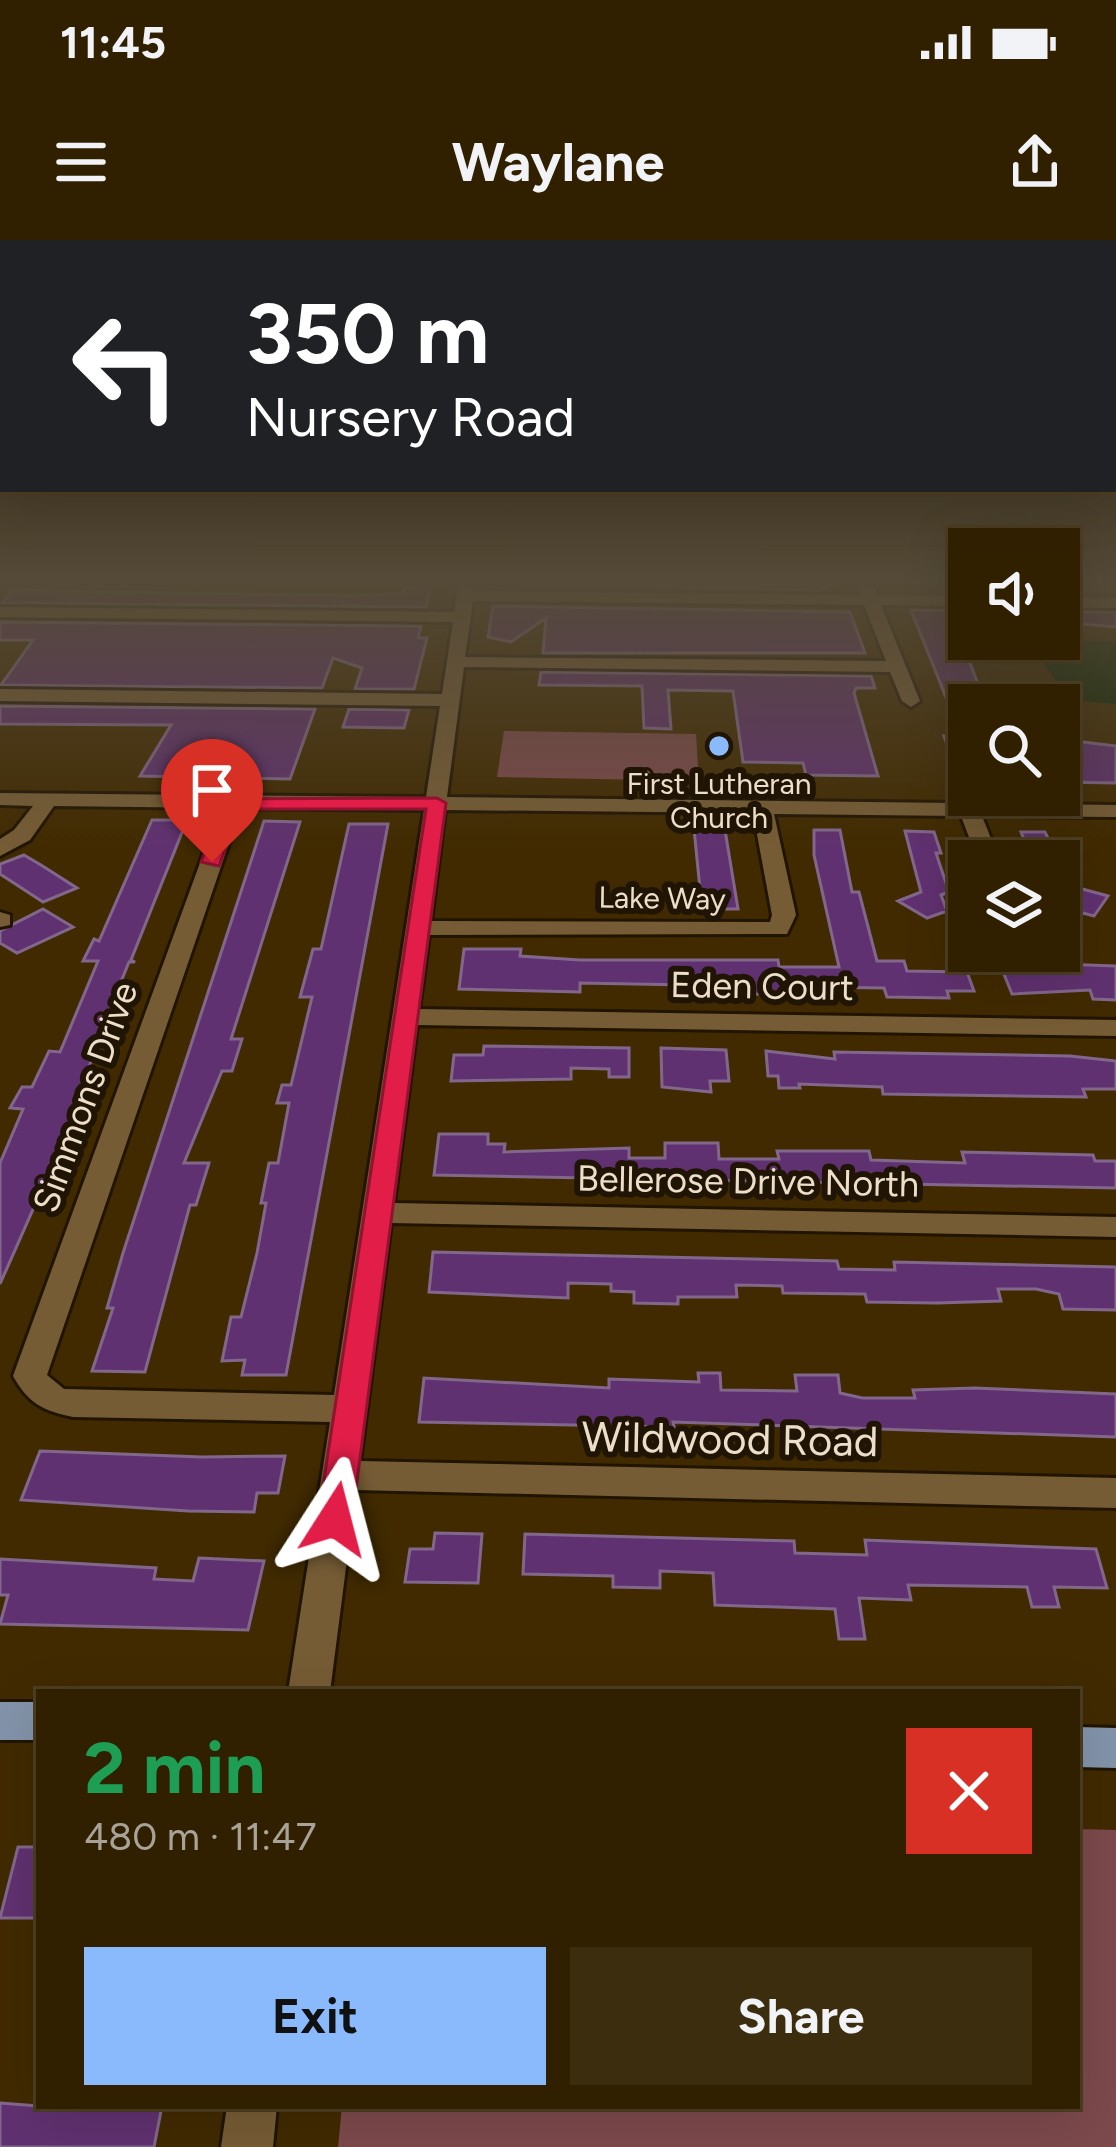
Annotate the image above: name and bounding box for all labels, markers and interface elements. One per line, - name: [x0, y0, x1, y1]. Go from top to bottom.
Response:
- text: 11:45: [60, 15, 166, 69]
- icon: menu: [48, 129, 114, 195]
- icon: share: [1002, 129, 1068, 195]
- text: Waylane: [452, 130, 664, 195]
- text: 350 m: [246, 283, 489, 384]
- icon: left: [48, 288, 204, 444]
- text: Nursery Road: [246, 385, 575, 450]
- map controls: [948, 528, 1080, 972]
- button: sound: [948, 528, 1080, 660]
- button: search: [948, 684, 1080, 816]
- marker: First Lutheran Church: [706, 733, 732, 759]
- pin: [161, 739, 263, 862]
- icon: arrive: [179, 757, 245, 823]
- place label: First Lutheran Church: [626, 765, 812, 836]
- button: layers: [948, 840, 1080, 972]
- street label: Lake Way: [598, 878, 726, 918]
- street label: Eden Court: [670, 963, 854, 1009]
- street label: Simmons Drive: [23, 976, 147, 1218]
- street label: Bellerose Drive North: [577, 1157, 919, 1205]
- street label: Wildwood Road: [581, 1411, 879, 1467]
- position arrow: [272, 1456, 398, 1582]
- text: 2 min: [84, 1725, 265, 1811]
- button: close: [906, 1728, 1032, 1854]
- text: 480 m · 11:47: [84, 1813, 316, 1860]
- button: Exit: [84, 1947, 546, 2085]
- button: Share: [570, 1947, 1032, 2085]

